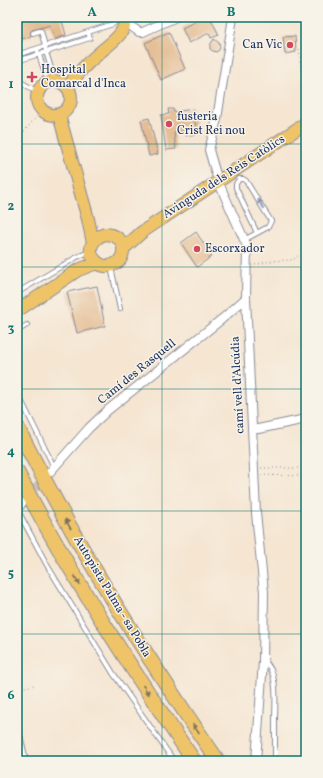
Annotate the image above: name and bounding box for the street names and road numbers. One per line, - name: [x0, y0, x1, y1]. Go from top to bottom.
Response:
- street label: Avinguda dels Reis Catòlics: [160, 131, 288, 223]
- street label: Camí des Rasquell: [95, 335, 180, 408]
- street label: camí vell d'Alcúdia: [227, 336, 249, 434]
- street label: Autopista Palma - sa Pobla: [69, 533, 155, 661]

